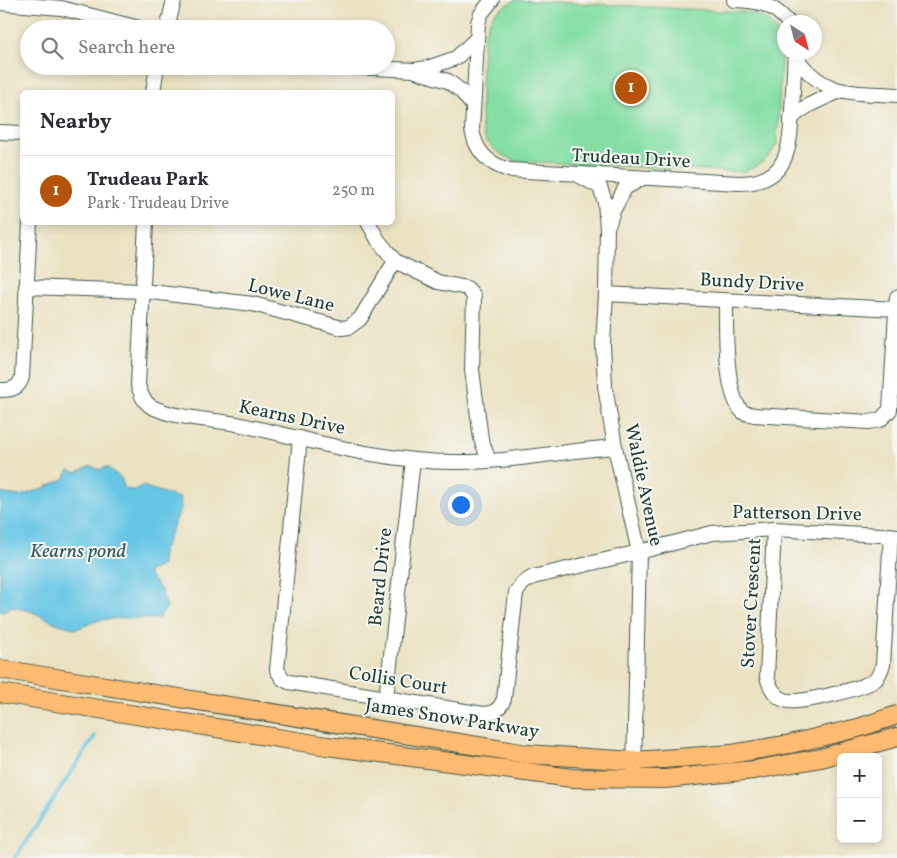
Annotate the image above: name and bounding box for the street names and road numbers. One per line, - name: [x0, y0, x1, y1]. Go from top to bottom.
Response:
- street label: Trudeau Drive: [571, 143, 691, 175]
- street label: Bundy Drive: [699, 267, 805, 299]
- street label: Lowe Lane: [245, 273, 337, 319]
- street label: Kearns Drive: [236, 394, 348, 442]
- street label: Waldie Avenue: [617, 422, 669, 548]
- street label: Patterson Drive: [732, 500, 862, 528]
- street label: Beard Drive: [363, 526, 399, 628]
- street label: Stover Crescent: [736, 537, 768, 669]
- street label: Collis Court: [347, 660, 449, 702]
- street label: James Snow Parkway: [363, 692, 541, 746]

